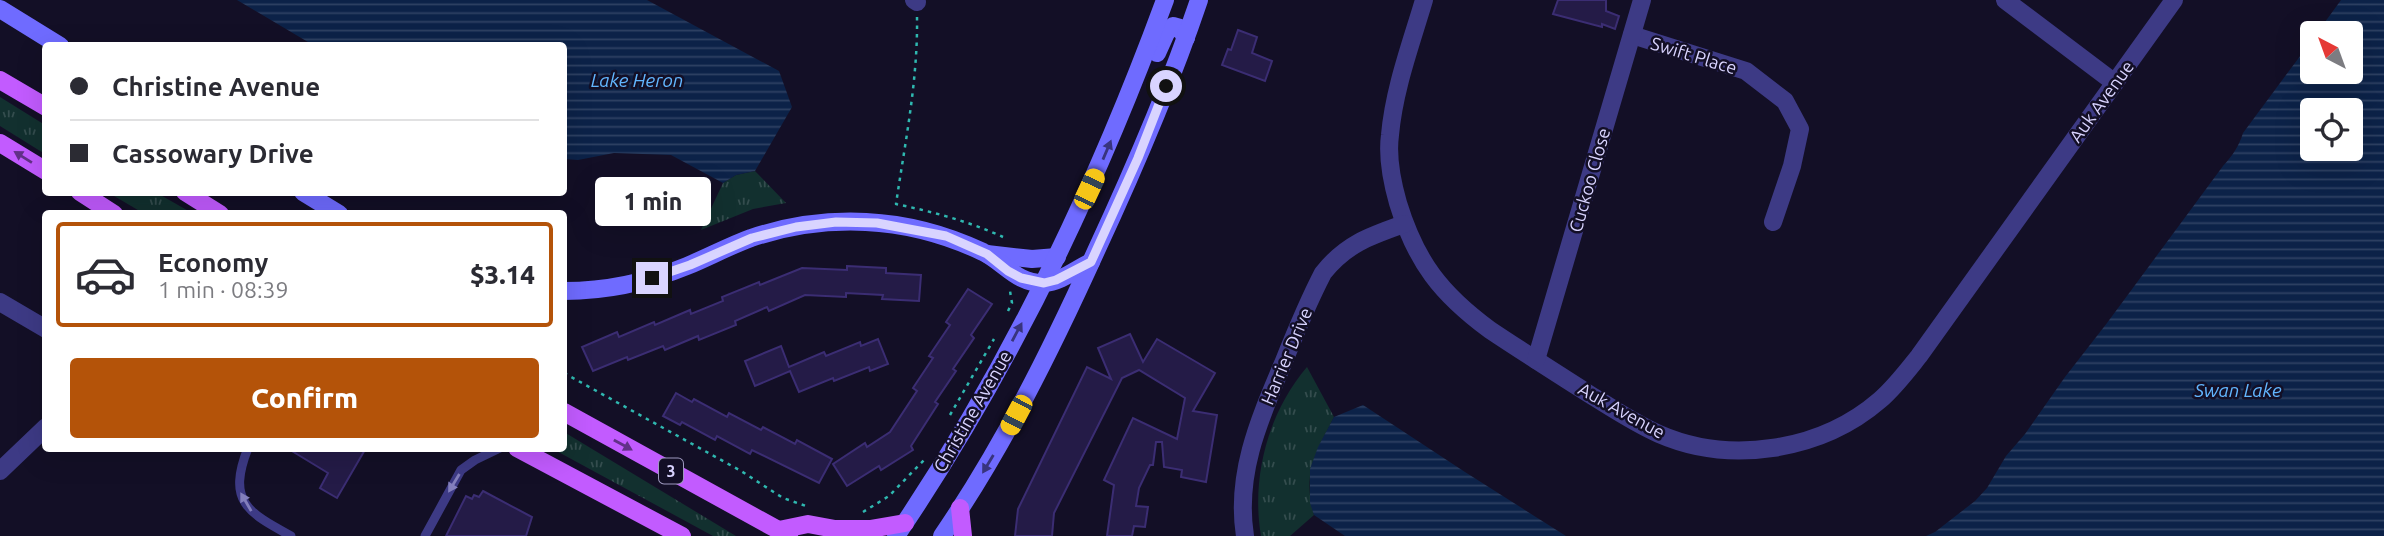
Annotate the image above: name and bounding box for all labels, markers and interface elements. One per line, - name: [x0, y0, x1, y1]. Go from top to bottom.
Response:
- north arrow: [2300, 21, 2362, 84]
- map controls: [2300, 21, 2363, 161]
- street label: Swift Place: [1649, 32, 1739, 78]
- street label: Auk Avenue: [2065, 56, 2137, 146]
- water label: Lake Heron: [591, 69, 683, 91]
- route start: [1150, 70, 1182, 102]
- text: Christine Avenue: [112, 72, 320, 101]
- button: locate: [2300, 98, 2363, 161]
- street label: Cuckoo Close: [1565, 126, 1613, 234]
- text: Cassowary Drive: [112, 139, 314, 168]
- one-way arrow: [1101, 140, 1112, 161]
- one-way arrow: [13, 151, 32, 164]
- car: [1071, 166, 1108, 212]
- callout: 1 min: [594, 176, 710, 226]
- text: 1 min: [624, 189, 682, 214]
- icon: car: [74, 243, 137, 306]
- text: Economy: [158, 248, 268, 277]
- text: $3.14: [470, 260, 535, 289]
- route end: [636, 262, 668, 294]
- text: 1 min · 08:39: [158, 277, 289, 302]
- street label: Harrier Drive: [1257, 305, 1315, 407]
- one-way arrow: [1011, 323, 1023, 342]
- street label: Christine Avenue: [929, 347, 1015, 475]
- button: Confirm: [70, 358, 539, 438]
- street label: Auk Avenue: [1575, 378, 1669, 442]
- water label: Swan Lake: [2193, 379, 2282, 401]
- car: [997, 392, 1036, 438]
- one-way arrow: [613, 439, 633, 451]
- one-way arrow: [982, 454, 994, 473]
- road number: 3: [659, 458, 683, 484]
- one-way arrow: [447, 473, 460, 492]
- one-way arrow: [240, 492, 253, 512]

